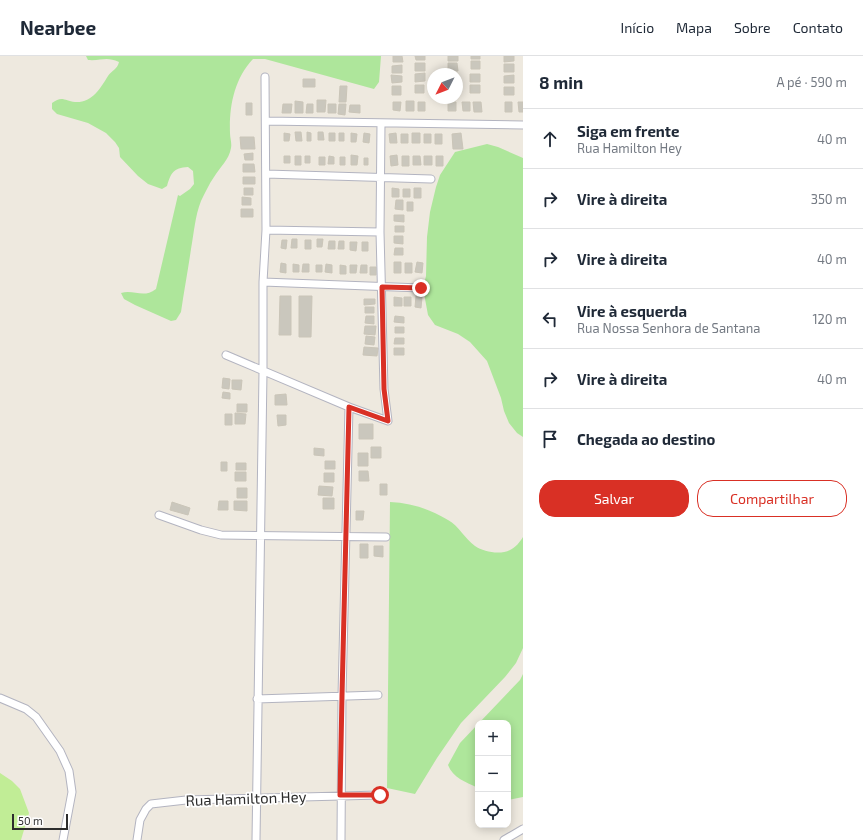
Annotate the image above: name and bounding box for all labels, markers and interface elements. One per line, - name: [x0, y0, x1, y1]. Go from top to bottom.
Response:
- text: Nearbee: [20, 16, 96, 39]
- text: Início: [621, 19, 654, 36]
- text: Mapa: [676, 19, 712, 36]
- text: Sobre: [734, 19, 771, 36]
- text: Contato: [793, 19, 843, 36]
- north arrow: [427, 68, 463, 104]
- text: 8 min: [539, 72, 583, 92]
- text: A pé · 590 m: [776, 74, 847, 90]
- text: Siga em frente: [577, 122, 679, 140]
- icon: ahead: [539, 128, 561, 150]
- text: 40 m: [817, 131, 847, 147]
- text: Rua Hamilton Hey: [577, 140, 682, 156]
- icon: right: [539, 188, 561, 210]
- text: Vire à direita: [577, 190, 667, 208]
- text: 350 m: [811, 191, 847, 207]
- icon: right: [539, 248, 561, 270]
- text: Vire à direita: [577, 250, 667, 268]
- text: 40 m: [817, 251, 847, 267]
- route end: [412, 279, 430, 297]
- text: Vire à esquerda: [577, 302, 687, 320]
- icon: left: [539, 308, 561, 330]
- text: 120 m: [812, 311, 847, 327]
- text: Rua Nossa Senhora de Santana: [577, 320, 760, 336]
- icon: right: [539, 368, 561, 390]
- text: Vire à direita: [577, 370, 667, 388]
- text: 40 m: [817, 371, 847, 387]
- icon: arrive: [539, 428, 561, 450]
- text: Chegada ao destino: [577, 430, 715, 448]
- button: Salvar: [539, 480, 689, 517]
- button: Compartilhar: [697, 480, 847, 517]
- map controls: [475, 720, 511, 828]
- button: +: [475, 720, 511, 756]
- button: −: [475, 756, 511, 792]
- route start: [371, 786, 389, 804]
- street label: Rua Hamilton Hey: [185, 787, 307, 809]
- button: locate: [475, 792, 511, 828]
- scale bar: [12, 812, 68, 831]
- text: 50 m: [18, 814, 43, 827]

